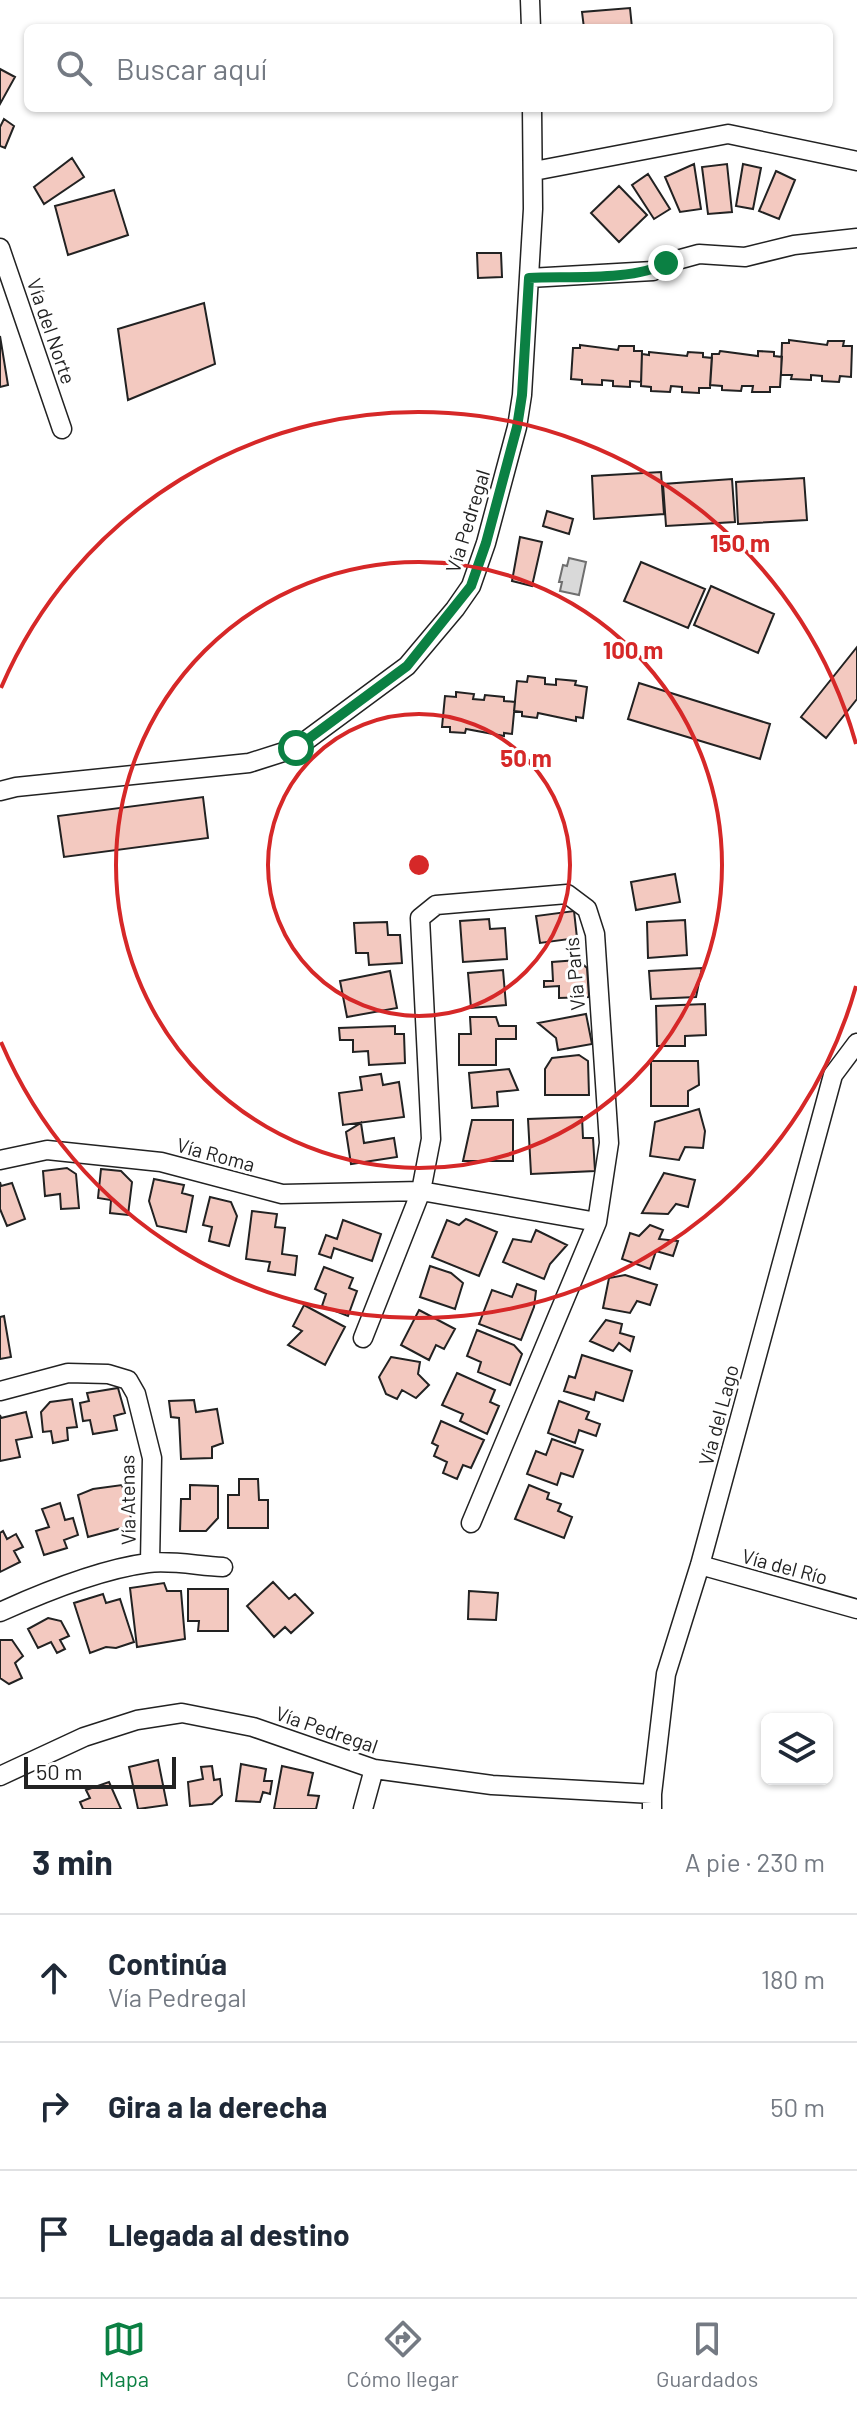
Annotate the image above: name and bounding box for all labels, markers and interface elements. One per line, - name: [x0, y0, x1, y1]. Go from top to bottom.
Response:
- search box: [24, 24, 833, 112]
- icon: search: [52, 46, 96, 90]
- text: Buscar aquí: [116, 50, 267, 86]
- route end: [648, 245, 684, 281]
- street label: Vía del Norte: [23, 275, 81, 387]
- street label: Vía Pedregal: [440, 466, 494, 576]
- text: 150 m: [710, 528, 770, 557]
- text: 100 m: [603, 635, 663, 664]
- route start: [278, 730, 314, 766]
- text: 50 m: [500, 743, 552, 772]
- centre of rings: [405, 851, 433, 879]
- street label: Vía París: [559, 936, 589, 1012]
- street label: Vía Roma: [174, 1132, 258, 1176]
- street label: Vía del Lago: [693, 1362, 743, 1468]
- street label: Vía Atenas: [114, 1455, 140, 1545]
- street label: Vía del Río: [739, 1543, 831, 1589]
- street label: Vía Pedregal: [273, 1700, 381, 1758]
- map controls: [761, 1713, 833, 1785]
- button: layers: [761, 1713, 833, 1785]
- scale bar: [24, 1753, 176, 1789]
- text: 50 m: [36, 1758, 82, 1784]
- text: 3 min: [32, 1841, 113, 1882]
- text: A pie · 230 m: [685, 1846, 825, 1877]
- text: Continúa: [108, 1945, 227, 1981]
- icon: ahead: [32, 1956, 76, 2000]
- text: 180 m: [761, 1963, 825, 1994]
- text: Vía Pedregal: [108, 1981, 247, 2012]
- icon: right: [32, 2084, 76, 2128]
- text: Gira a la derecha: [108, 2088, 327, 2124]
- text: 50 m: [770, 2091, 825, 2122]
- icon: arrive: [32, 2212, 76, 2256]
- text: Llegada al destino: [108, 2216, 350, 2252]
- tab: Mapa: [99, 2317, 149, 2391]
- tab: Cómo llegar: [346, 2317, 459, 2391]
- tab: Guardados: [656, 2317, 758, 2391]

